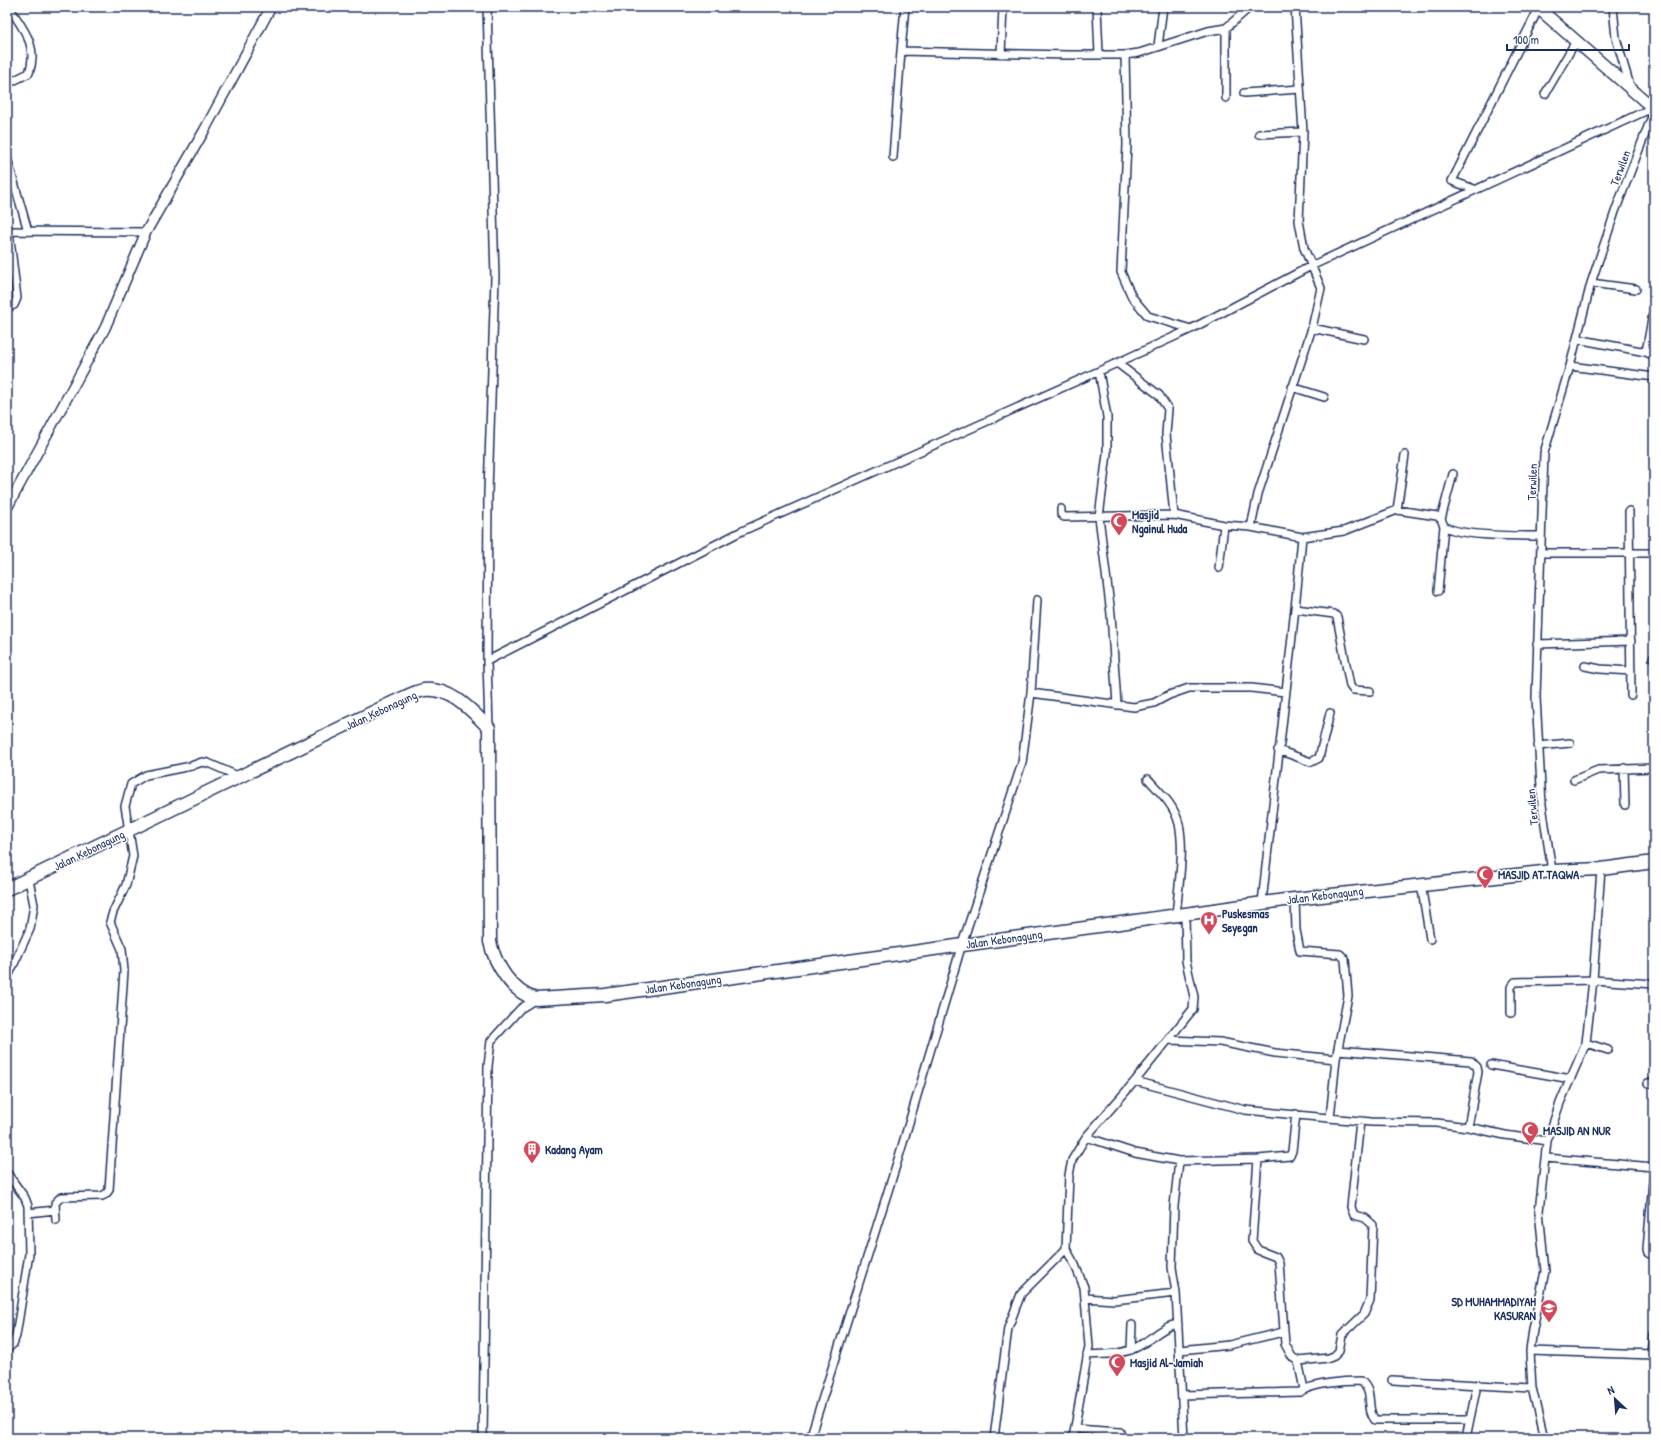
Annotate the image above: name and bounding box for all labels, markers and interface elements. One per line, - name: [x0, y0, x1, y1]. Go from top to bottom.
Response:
- scale bar: [1507, 26, 1629, 52]
- text: 100 m: [1513, 31, 1539, 48]
- street label: Terwilen: [1605, 148, 1635, 188]
- street label: Terwilen: [1523, 463, 1541, 501]
- place label: Masjid Ngainul Huda: [1132, 506, 1187, 538]
- mosque icon: Masjid Ngainul Huda: [1109, 511, 1129, 536]
- street label: Jalan Kebonagung: [342, 686, 420, 734]
- street label: Terwilen: [1522, 788, 1542, 826]
- street label: Jalan Kebonagung: [51, 825, 127, 875]
- mosque icon: MASJID AT TAQWA: [1475, 864, 1495, 889]
- place label: MASJID AT TAQWA: [1498, 866, 1579, 883]
- street label: Jalan Kebonagung: [1286, 882, 1364, 908]
- place label: Puskesmas Seyegan: [1222, 905, 1269, 937]
- hospital icon: Puskesmas Seyegan: [1199, 910, 1219, 935]
- street label: Jalan Kebonagung: [965, 925, 1043, 953]
- street label: Jalan Kebonagung: [644, 970, 722, 998]
- mosque icon: MASJID AN NUR: [1520, 1120, 1540, 1145]
- place label: MASJID AN NUR: [1543, 1122, 1611, 1139]
- building icon: Kadang Ayam: [522, 1139, 542, 1164]
- place label: Kadang Ayam: [545, 1141, 603, 1159]
- place label: SD MUHAMMADIYAH KASURAN: [1451, 1293, 1537, 1324]
- school or university icon: SD MUHAMMADIYAH KASURAN: [1539, 1298, 1559, 1323]
- mosque icon: Masjid Al-Jamiah: [1107, 1352, 1127, 1377]
- place label: Masjid Al-Jamiah: [1130, 1354, 1204, 1371]
- north arrow: [1595, 1379, 1635, 1419]
- text: N: [1605, 1382, 1616, 1398]

